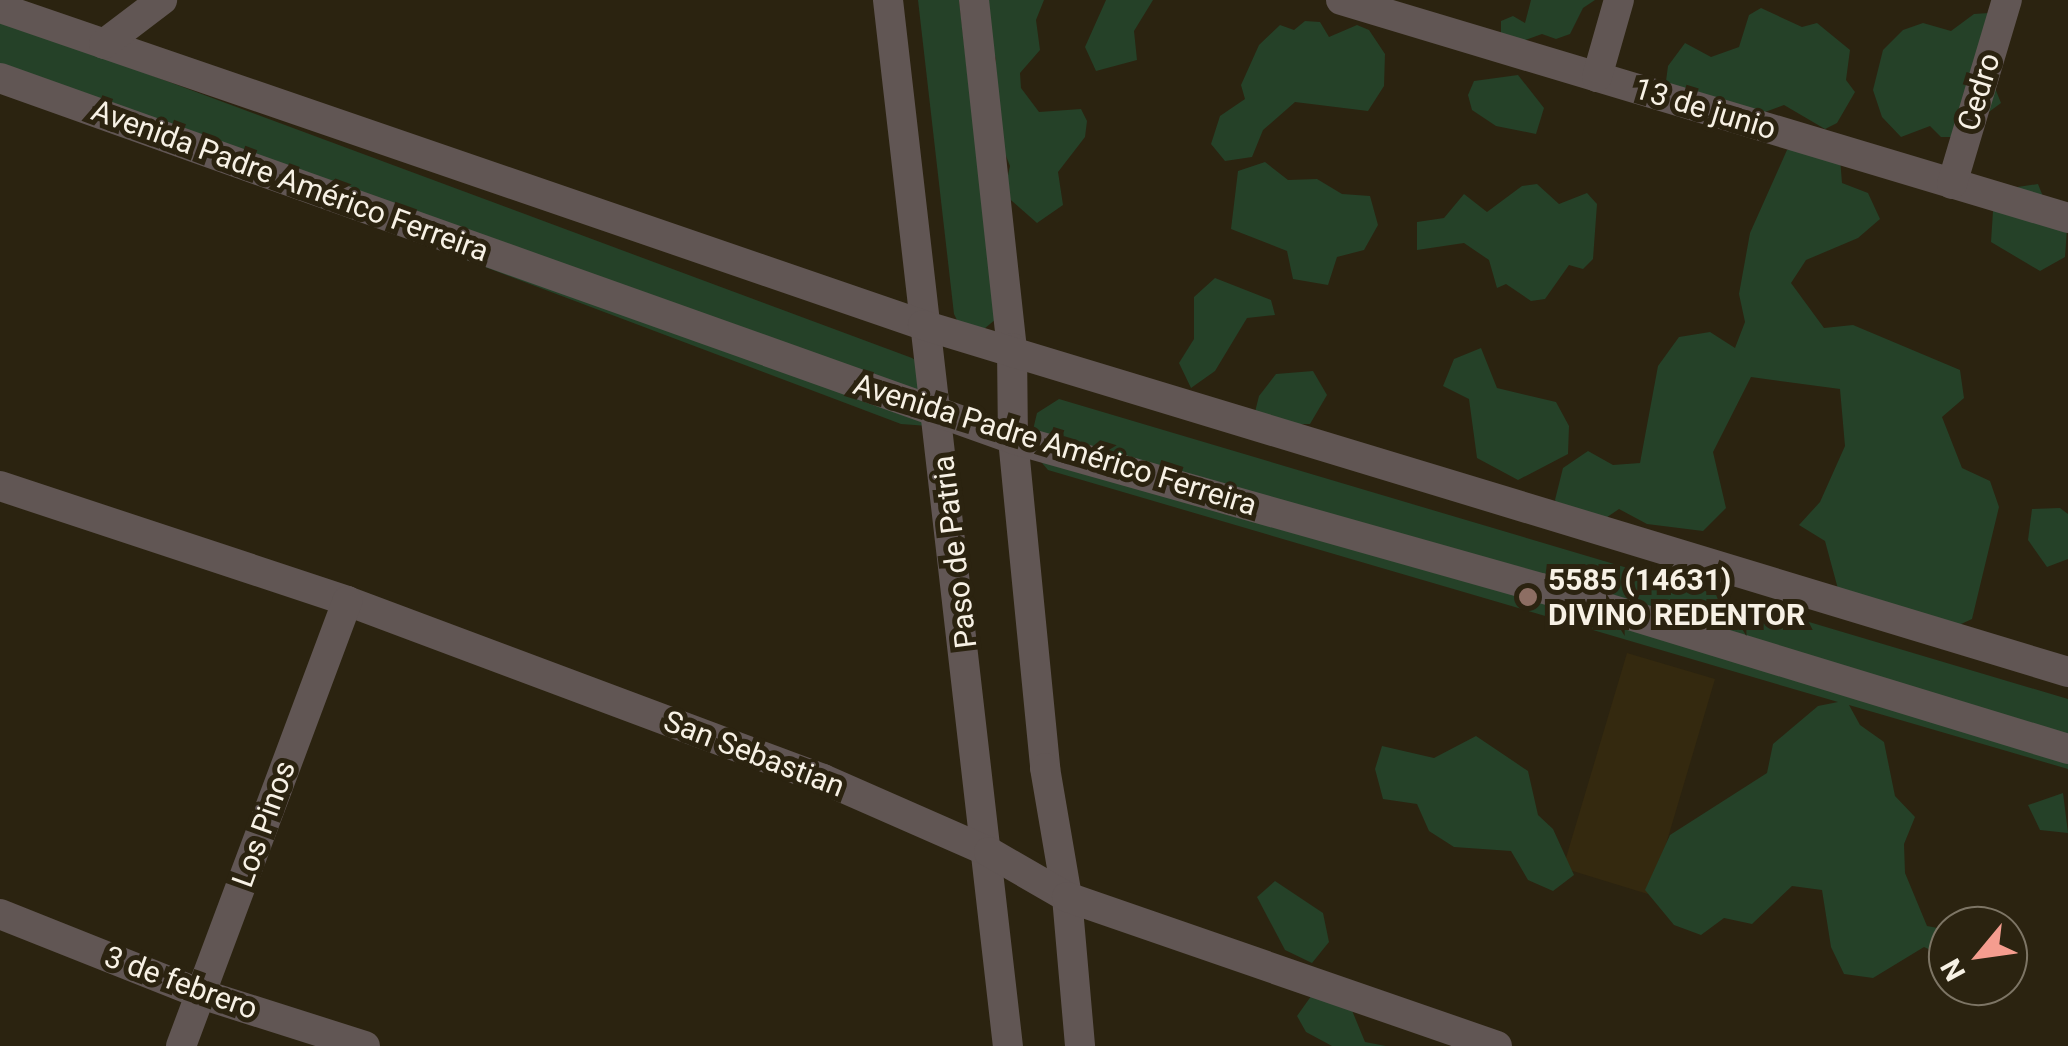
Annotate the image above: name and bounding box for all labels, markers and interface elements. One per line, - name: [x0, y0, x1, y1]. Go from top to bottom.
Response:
- street label: Cedro: [1950, 49, 2008, 135]
- street label: 13 de junio: [1630, 70, 1780, 148]
- street label: Avenida Padre Américo Ferreira: [87, 92, 493, 270]
- street label: Avenida Padre Américo Ferreira: [849, 366, 1261, 524]
- street label: Paso de Patria: [925, 453, 985, 651]
- place label: 5585 (14631) DIVINO REDENTOR: [1548, 562, 1805, 632]
- marker: 5585 (14631) DIVINO REDENTOR: [1517, 586, 1539, 608]
- street label: San Sebastian: [659, 703, 849, 805]
- street label: Los Pinos: [225, 756, 303, 892]
- north arrow: [1928, 906, 2028, 1006]
- street label: 3 de febrero: [100, 939, 262, 1027]
- text: N: [1934, 953, 1972, 986]

